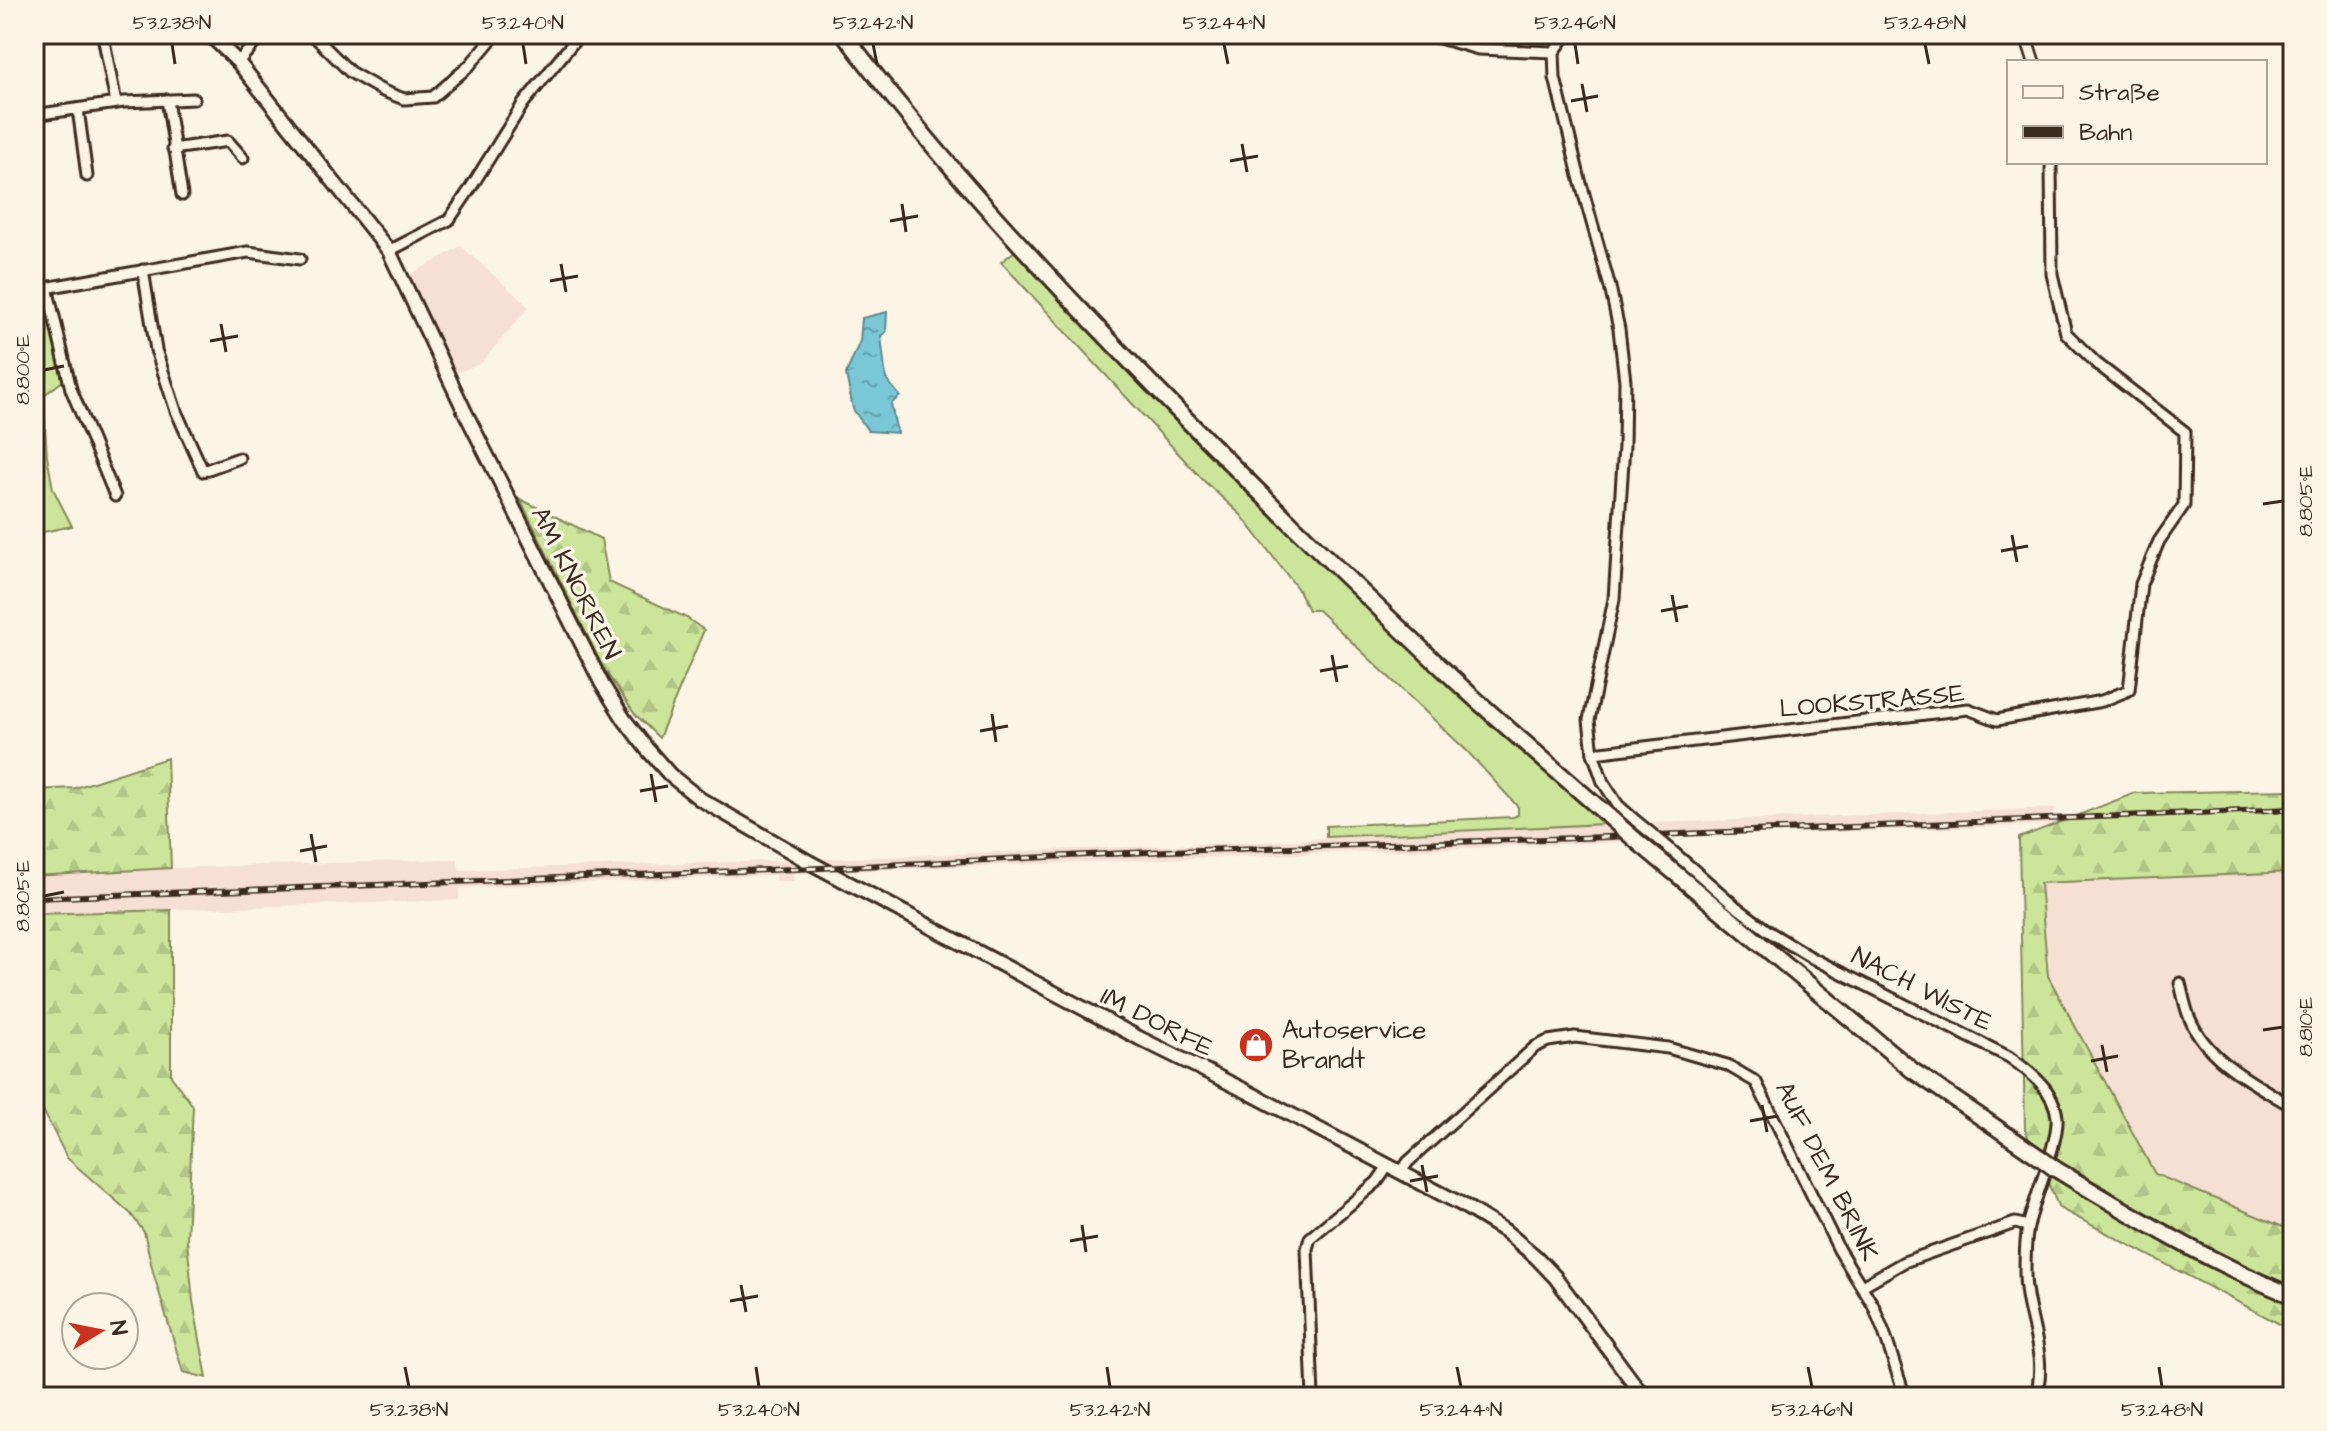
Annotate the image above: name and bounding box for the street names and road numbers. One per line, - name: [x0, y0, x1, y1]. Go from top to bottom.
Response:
- street label: AM KNORREN: [522, 501, 630, 665]
- street label: LOOKSTRASSE: [1778, 675, 1966, 727]
- street label: NACH WISTE: [1845, 938, 1999, 1040]
- street label: IM DORFE: [1094, 978, 1220, 1066]
- street label: AUF DEM BRINK: [1766, 1075, 1888, 1267]

